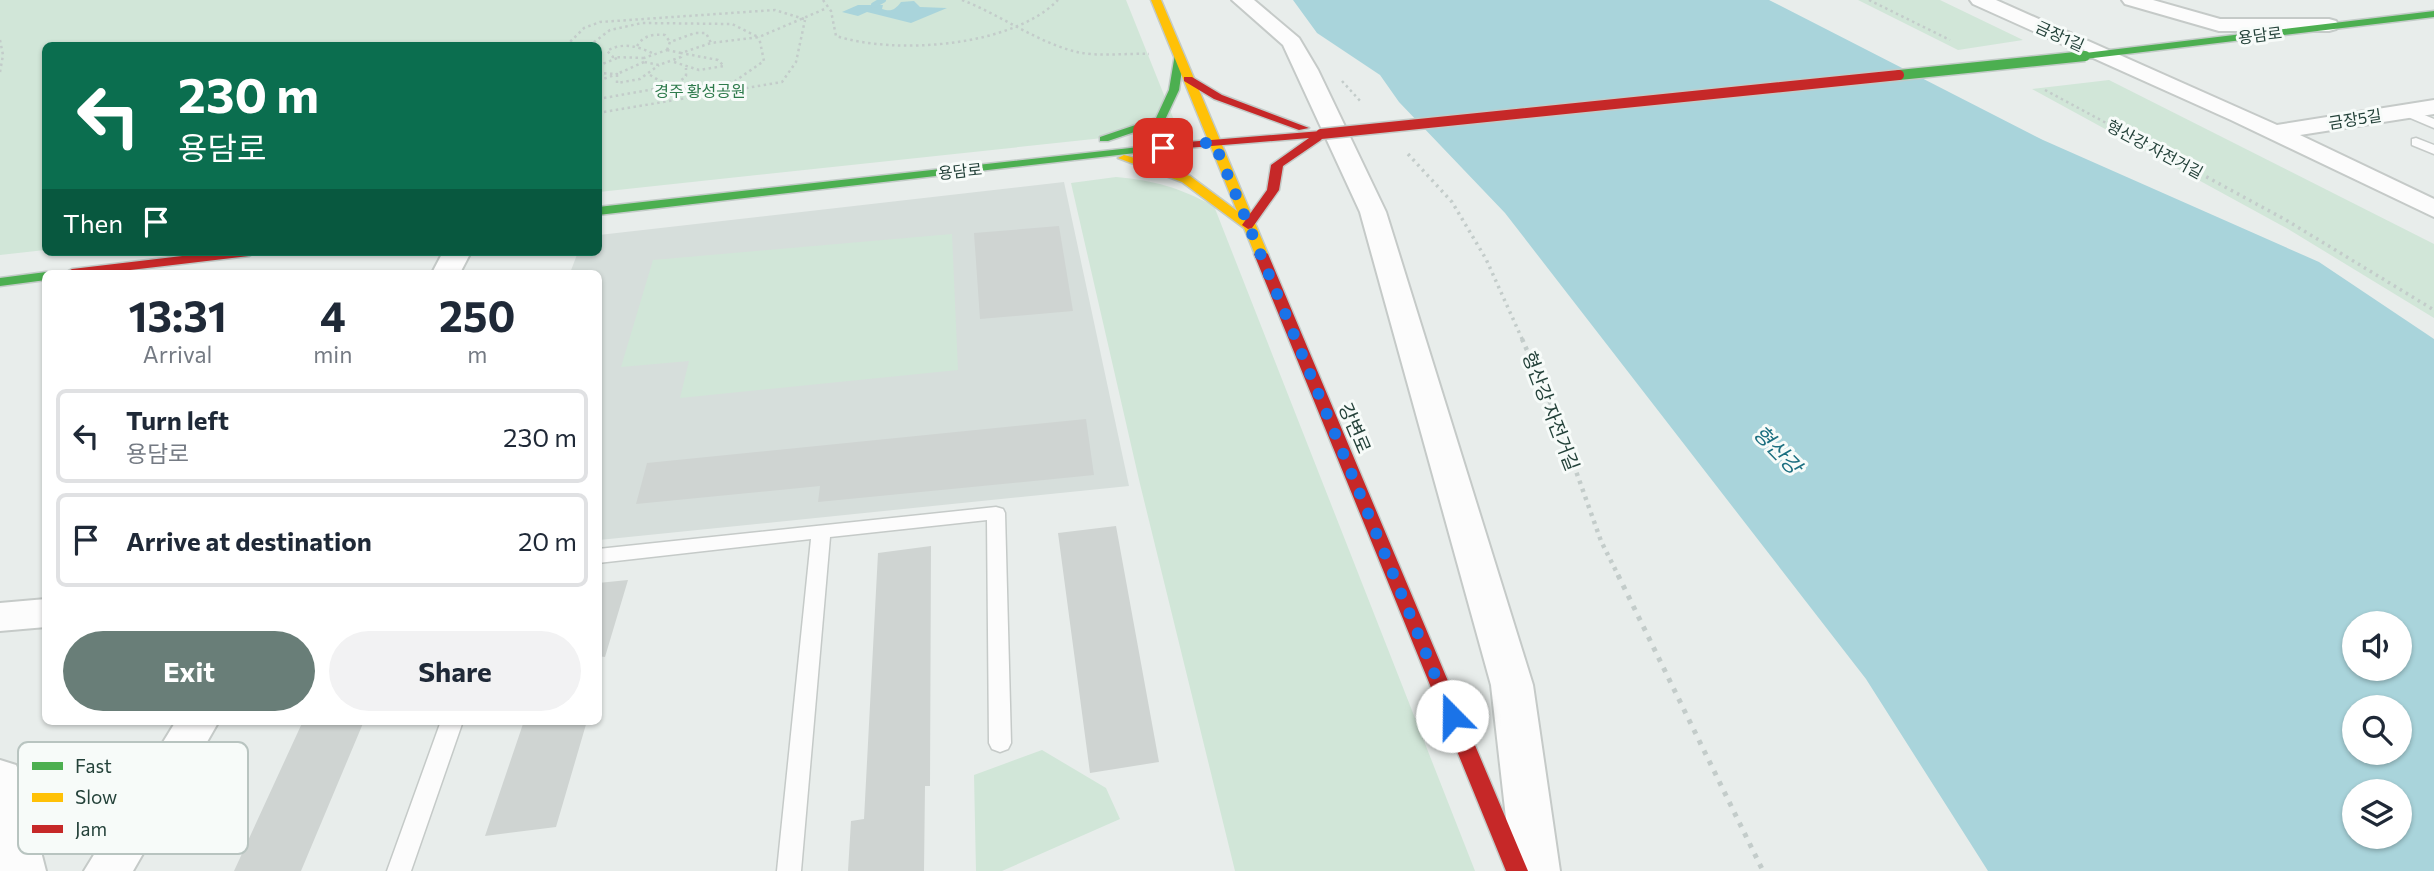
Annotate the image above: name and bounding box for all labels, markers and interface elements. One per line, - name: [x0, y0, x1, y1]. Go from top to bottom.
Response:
- street label: 금장1길: [2033, 16, 2087, 55]
- street label: 용담로: [2237, 22, 2283, 47]
- text: 230 m: [178, 63, 319, 123]
- icon: left: [63, 70, 154, 161]
- park label: 경주 황성공원: [654, 81, 746, 100]
- street label: 금장5길: [2327, 105, 2383, 132]
- street label: 형산강 자전거길: [2104, 115, 2207, 182]
- pin: [1133, 118, 1193, 178]
- text: 용담로: [178, 127, 266, 167]
- icon: arrive: [1144, 129, 1182, 167]
- street label: 용담로: [937, 159, 983, 182]
- icon: arrive: [137, 203, 175, 241]
- text: Then: [63, 207, 123, 238]
- text: 13:31: [129, 289, 227, 341]
- text: 4: [320, 289, 346, 341]
- text: 250: [439, 289, 515, 341]
- text: Arrival: [143, 340, 212, 368]
- text: min: [313, 340, 352, 368]
- text: m: [467, 340, 487, 368]
- street label: 형산강 자전거길: [1518, 348, 1585, 474]
- street label: 강변로: [1335, 399, 1376, 456]
- text: Turn left: [126, 404, 229, 435]
- icon: left: [67, 417, 105, 455]
- water label: 형산강: [1749, 419, 1809, 480]
- text: 230 m: [503, 421, 577, 452]
- text: 용담로: [126, 439, 189, 467]
- icon: arrive: [67, 521, 105, 559]
- text: Arrive at destination: [126, 525, 372, 556]
- text: 20 m: [518, 525, 577, 556]
- map controls: [2342, 611, 2412, 849]
- button: sound: [2342, 611, 2412, 681]
- button: Exit: [63, 631, 315, 711]
- button: Share: [329, 631, 581, 711]
- position arrow: [1415, 679, 1489, 753]
- button: search: [2342, 695, 2412, 765]
- legend: [18, 742, 248, 854]
- text: Fast: [75, 754, 112, 777]
- button: layers: [2342, 779, 2412, 849]
- text: Slow: [75, 785, 117, 808]
- text: Jam: [75, 817, 107, 840]

